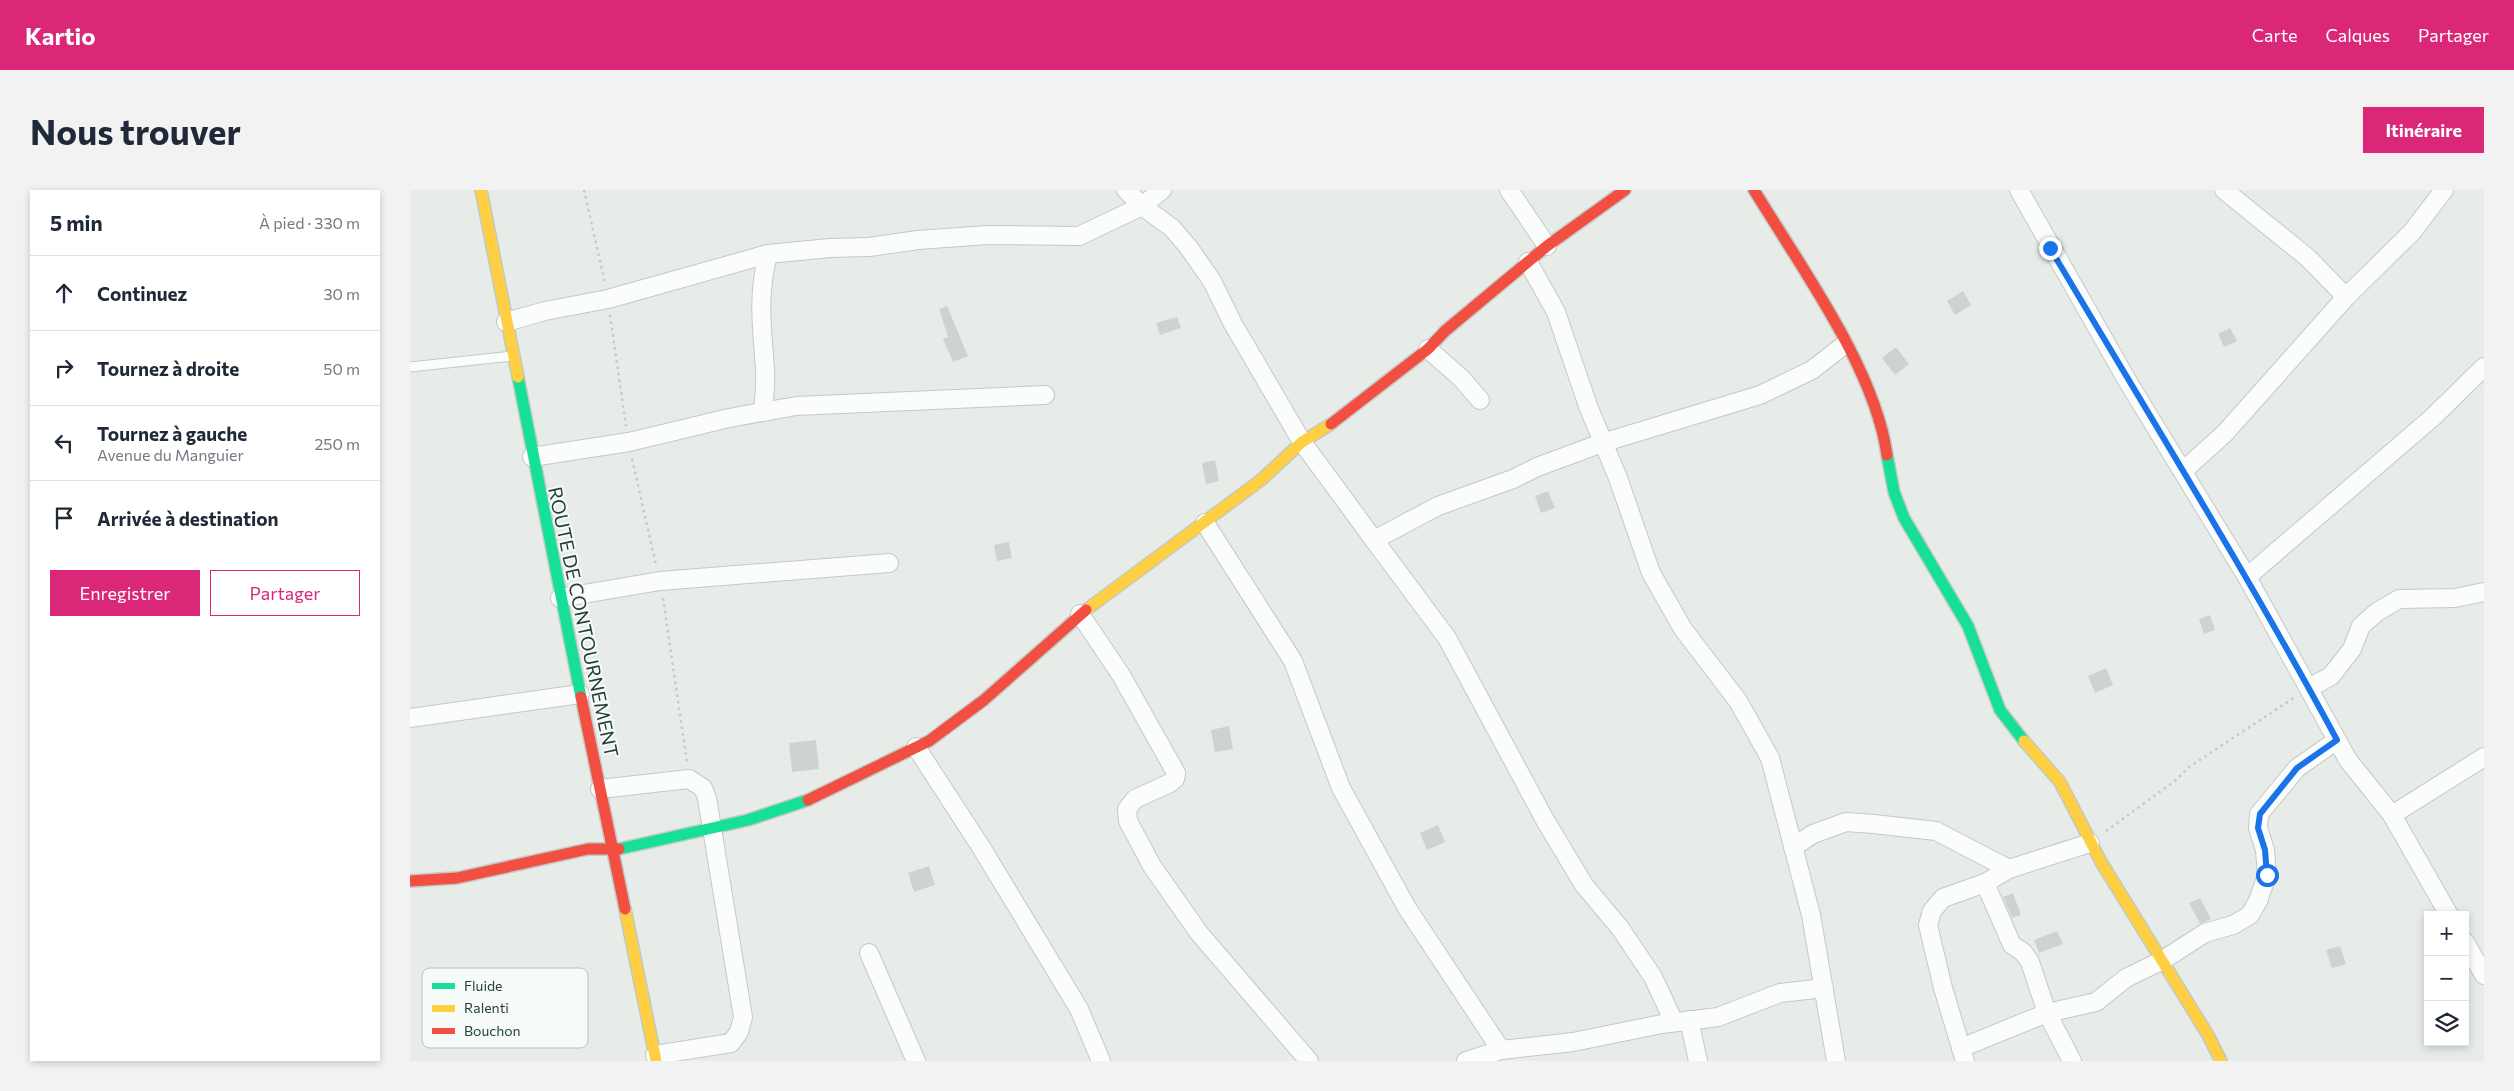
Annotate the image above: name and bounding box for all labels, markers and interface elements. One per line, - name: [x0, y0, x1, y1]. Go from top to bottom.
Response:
- text: Kartio: [25, 21, 95, 50]
- text: Carte: [2252, 24, 2297, 46]
- text: Calques: [2325, 24, 2390, 46]
- text: Partager: [2418, 24, 2489, 46]
- button: Itinéraire: [2363, 107, 2484, 153]
- text: Nous trouver: [30, 109, 241, 152]
- text: 5 min: [50, 210, 103, 235]
- text: À pied · 330 m: [259, 213, 360, 232]
- route end: [2039, 237, 2062, 260]
- icon: ahead: [50, 279, 78, 307]
- text: Continuez: [97, 282, 187, 305]
- text: 30 m: [323, 284, 360, 303]
- icon: right: [50, 354, 78, 382]
- text: Tournez à droite: [97, 357, 239, 380]
- text: 50 m: [323, 359, 360, 378]
- text: Tournez à gauche: [97, 422, 247, 445]
- icon: left: [50, 429, 78, 457]
- text: 250 m: [314, 434, 360, 453]
- text: Avenue du Manguier: [97, 445, 244, 464]
- street label: ROUTE DE CONTOURNEMENT: [544, 485, 624, 759]
- icon: arrive: [50, 504, 78, 532]
- text: Arrivée à destination: [97, 507, 279, 530]
- button: Enregistrer: [50, 570, 200, 616]
- button: Partager: [210, 570, 360, 616]
- route start: [2256, 864, 2279, 887]
- map controls: [2424, 911, 2469, 1046]
- button: +: [2424, 911, 2469, 956]
- button: −: [2424, 956, 2469, 1001]
- legend: [422, 968, 588, 1048]
- text: Fluide: [464, 977, 502, 994]
- text: Ralenti: [464, 999, 509, 1016]
- button: layers: [2424, 1001, 2469, 1046]
- text: Bouchon: [464, 1022, 521, 1039]

